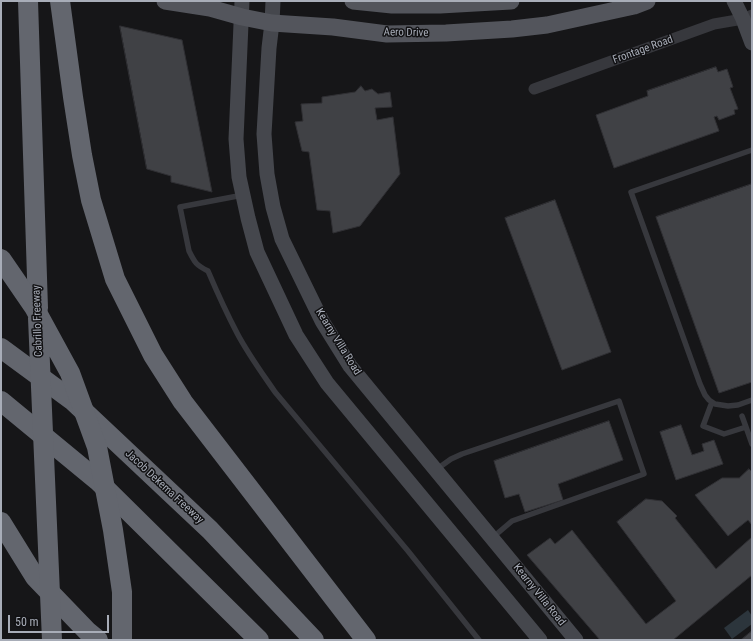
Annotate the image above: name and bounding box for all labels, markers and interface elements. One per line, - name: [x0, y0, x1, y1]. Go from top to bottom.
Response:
- street label: Aero Drive: [384, 26, 428, 40]
- street label: Frontage Road: [611, 33, 675, 67]
- street label: Cabrillo Freeway: [30, 285, 46, 357]
- street label: Kearny Villa Road: [312, 306, 364, 378]
- street label: Jacob Dekema Freeway: [122, 447, 206, 527]
- street label: Kearny Villa Road: [510, 561, 568, 629]
- scale bar: [10, 607, 111, 633]
- text: 50 m: [15, 615, 39, 629]

